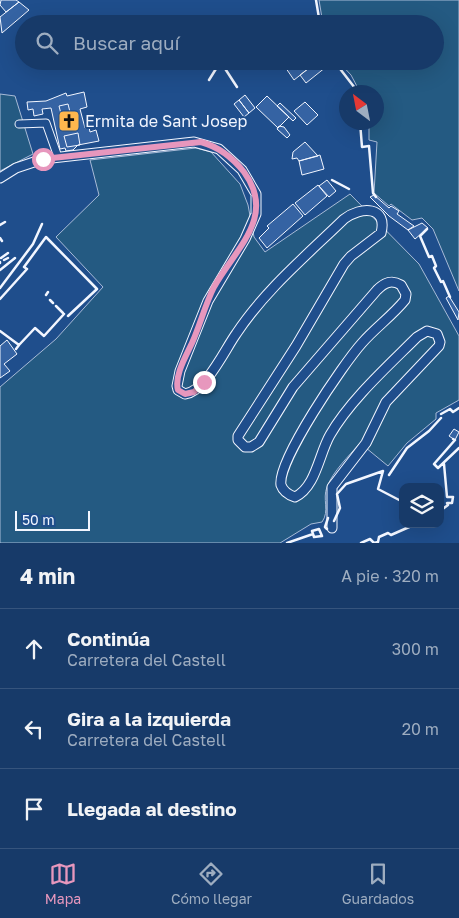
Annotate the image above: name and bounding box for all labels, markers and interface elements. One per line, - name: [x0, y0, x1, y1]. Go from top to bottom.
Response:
- search box: [15, 15, 444, 70]
- icon: search: [33, 29, 61, 57]
- text: Buscar aquí: [73, 31, 180, 54]
- north arrow: [339, 85, 384, 130]
- church icon: Ermita de Sant Josep: [57, 109, 81, 133]
- place label: Ermita de Sant Josep: [85, 111, 248, 131]
- route start: [32, 148, 55, 171]
- route end: [193, 371, 216, 394]
- map controls: [399, 483, 444, 528]
- button: layers: [399, 483, 444, 528]
- scale bar: [15, 508, 90, 531]
- text: 50 m: [22, 511, 55, 528]
- text: 4 min: [20, 563, 75, 589]
- text: A pie · 320 m: [341, 566, 439, 586]
- text: Continúa: [67, 627, 150, 650]
- icon: ahead: [20, 635, 48, 663]
- text: 300 m: [392, 639, 439, 659]
- text: Carretera del Castell: [67, 650, 226, 670]
- text: Gira a la izquierda: [67, 707, 231, 730]
- icon: left: [20, 715, 48, 743]
- text: 20 m: [402, 719, 439, 739]
- text: Carretera del Castell: [67, 730, 226, 750]
- icon: arrive: [20, 795, 48, 823]
- text: Llegada al destino: [67, 797, 237, 820]
- tab: Mapa: [45, 860, 81, 907]
- tab: Cómo llegar: [171, 860, 252, 907]
- tab: Guardados: [342, 860, 414, 907]

